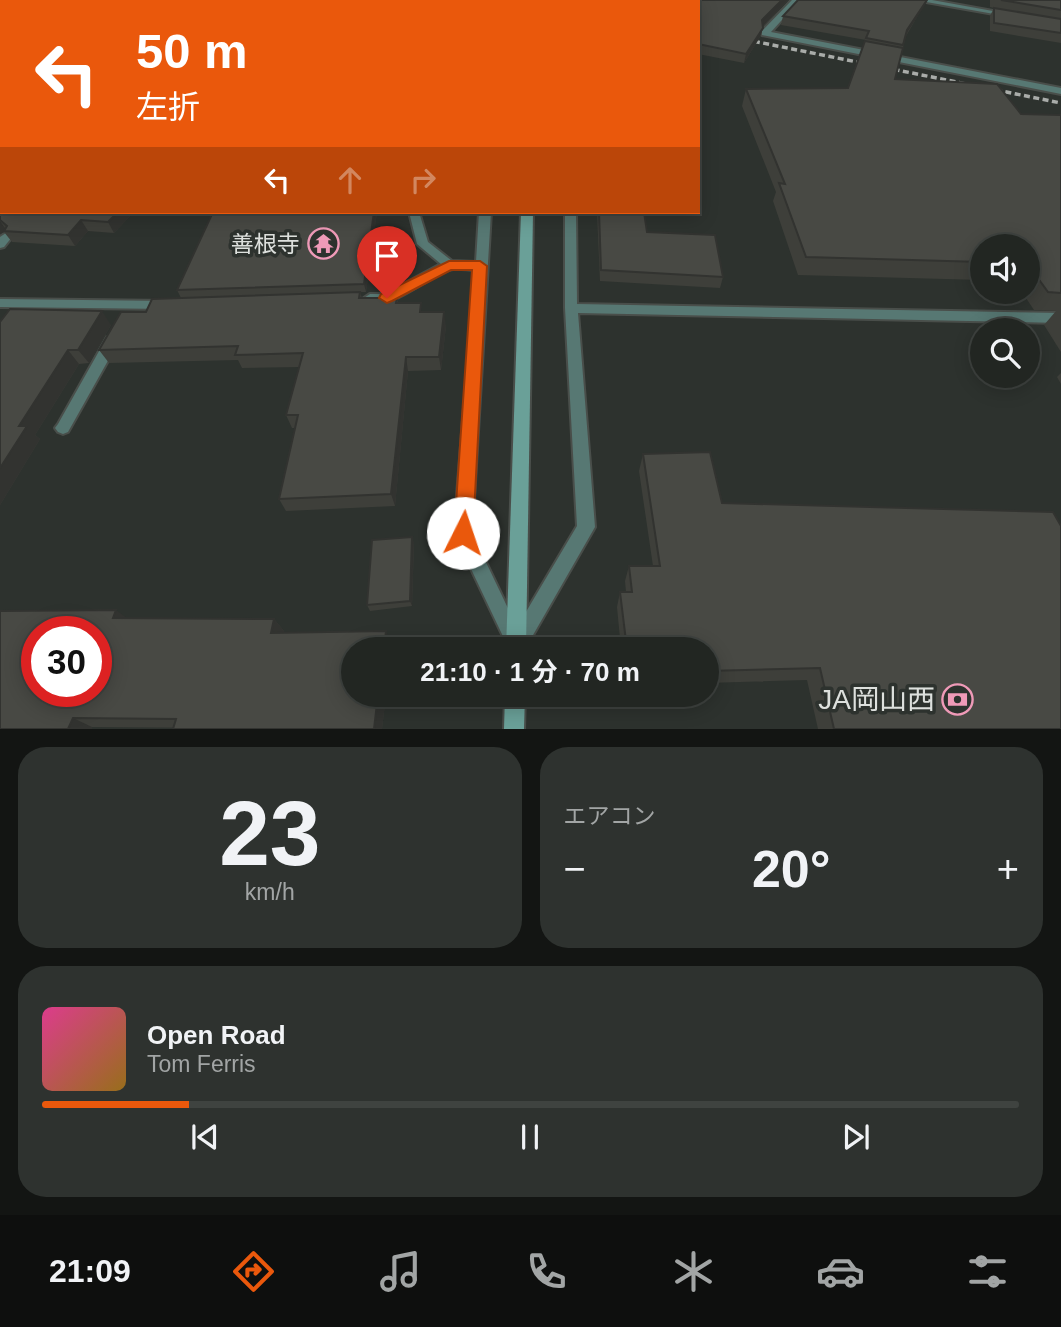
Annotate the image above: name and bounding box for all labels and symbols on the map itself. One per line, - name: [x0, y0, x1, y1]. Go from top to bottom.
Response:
- pin: [357, 226, 417, 298]
- temple icon: 善根寺: [306, 227, 340, 261]
- place label: 善根寺: [231, 231, 300, 257]
- position arrow: [426, 496, 500, 570]
- speed limit sign: 30: [21, 616, 112, 707]
- bank icon: JA岡山西: [941, 682, 975, 716]
- place label: JA岡山西: [818, 684, 935, 715]

